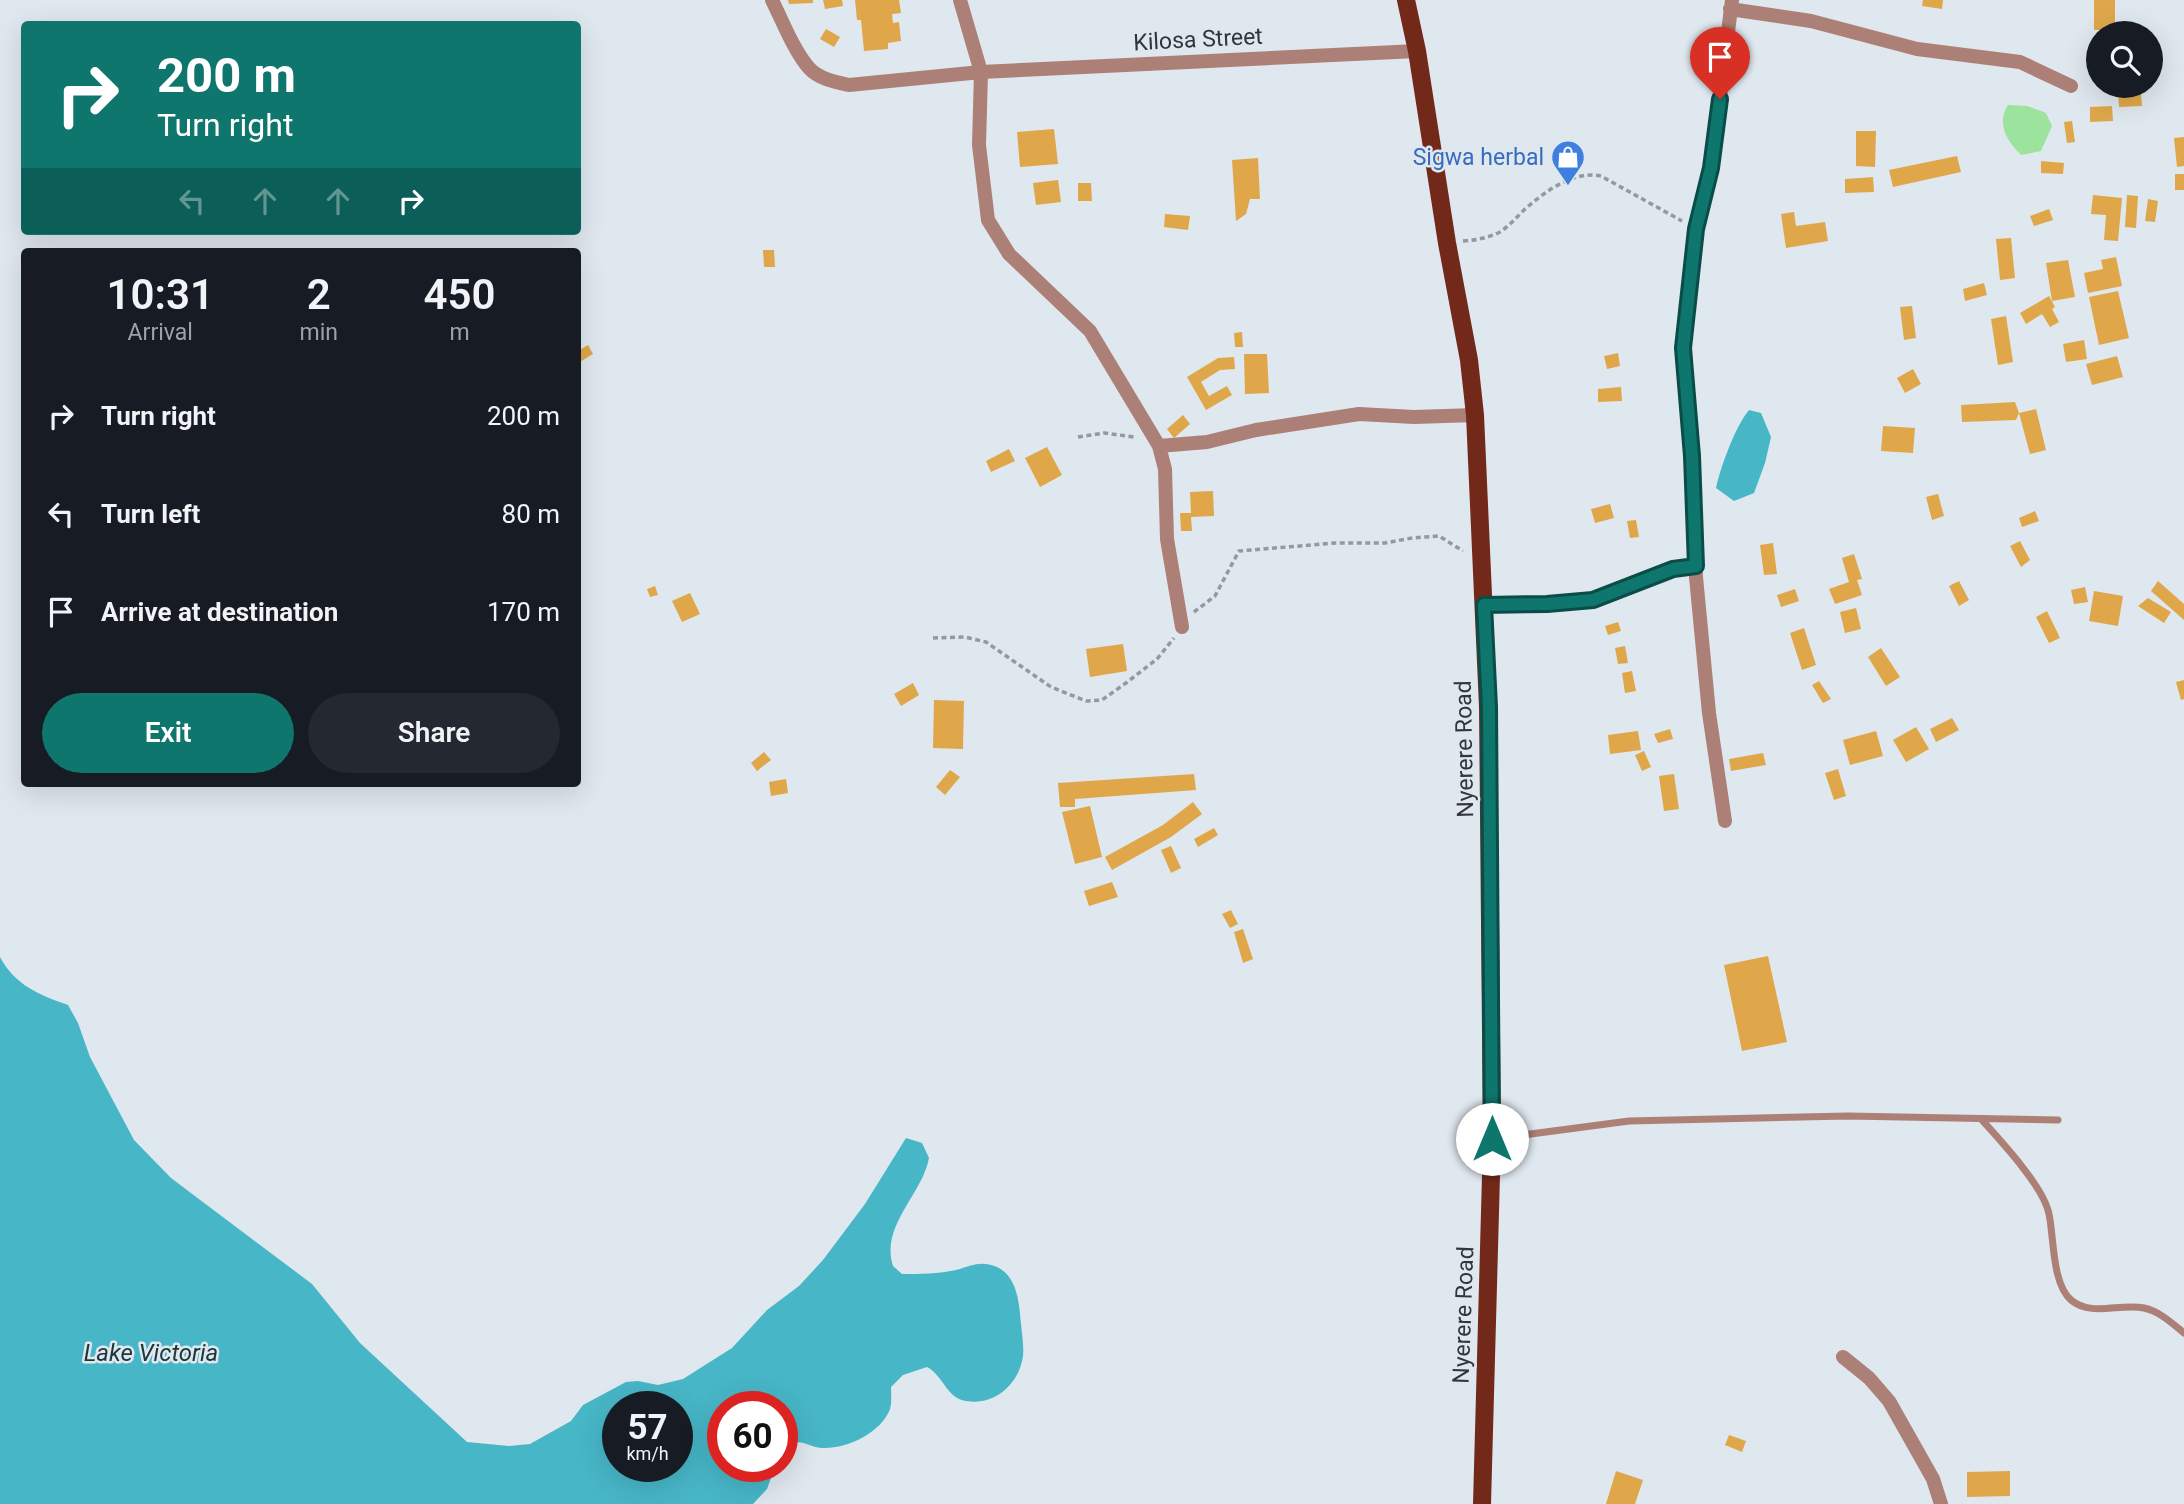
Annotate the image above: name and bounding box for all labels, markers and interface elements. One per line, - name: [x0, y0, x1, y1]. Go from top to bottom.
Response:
- map controls: [2086, 21, 2163, 98]
- button: search: [2086, 21, 2163, 98]
- street label: Kilosa Street: [1133, 23, 1263, 56]
- pin: [1690, 27, 1750, 99]
- icon: arrive: [1701, 38, 1739, 76]
- text: 200 m: [157, 47, 296, 104]
- icon: right: [42, 49, 133, 140]
- text: Turn right: [157, 106, 293, 144]
- shop icon: Sigwa herbal: [1549, 138, 1587, 187]
- place label: Sigwa herbal: [1413, 144, 1544, 171]
- icon: left: [173, 182, 211, 220]
- icon: ahead: [246, 182, 284, 220]
- icon: ahead: [319, 182, 357, 220]
- icon: right: [392, 182, 430, 220]
- text: 10:31: [107, 270, 214, 319]
- text: 2: [307, 270, 331, 319]
- text: 450: [423, 270, 495, 319]
- text: Arrival: [128, 319, 193, 346]
- text: min: [299, 319, 338, 346]
- text: m: [449, 319, 470, 346]
- icon: right: [42, 397, 80, 435]
- text: Turn right: [101, 401, 216, 431]
- text: 200 m: [487, 401, 560, 431]
- icon: left: [42, 495, 80, 533]
- text: Turn left: [101, 499, 200, 529]
- text: 80 m: [502, 499, 560, 529]
- icon: arrive: [42, 593, 80, 631]
- text: Arrive at destination: [101, 597, 338, 627]
- text: 170 m: [487, 597, 560, 627]
- street label: Nyerere Road: [1450, 680, 1479, 818]
- button: Exit: [42, 693, 294, 773]
- button: Share: [308, 693, 560, 773]
- position arrow: [1455, 1102, 1529, 1176]
- street label: Nyerere Road: [1448, 1246, 1479, 1384]
- water label: Lake Victoria: [84, 1339, 218, 1367]
- speed limit sign: 60: [707, 1391, 798, 1482]
- text: 57: [627, 1407, 668, 1448]
- text: km/h: [626, 1443, 669, 1464]

